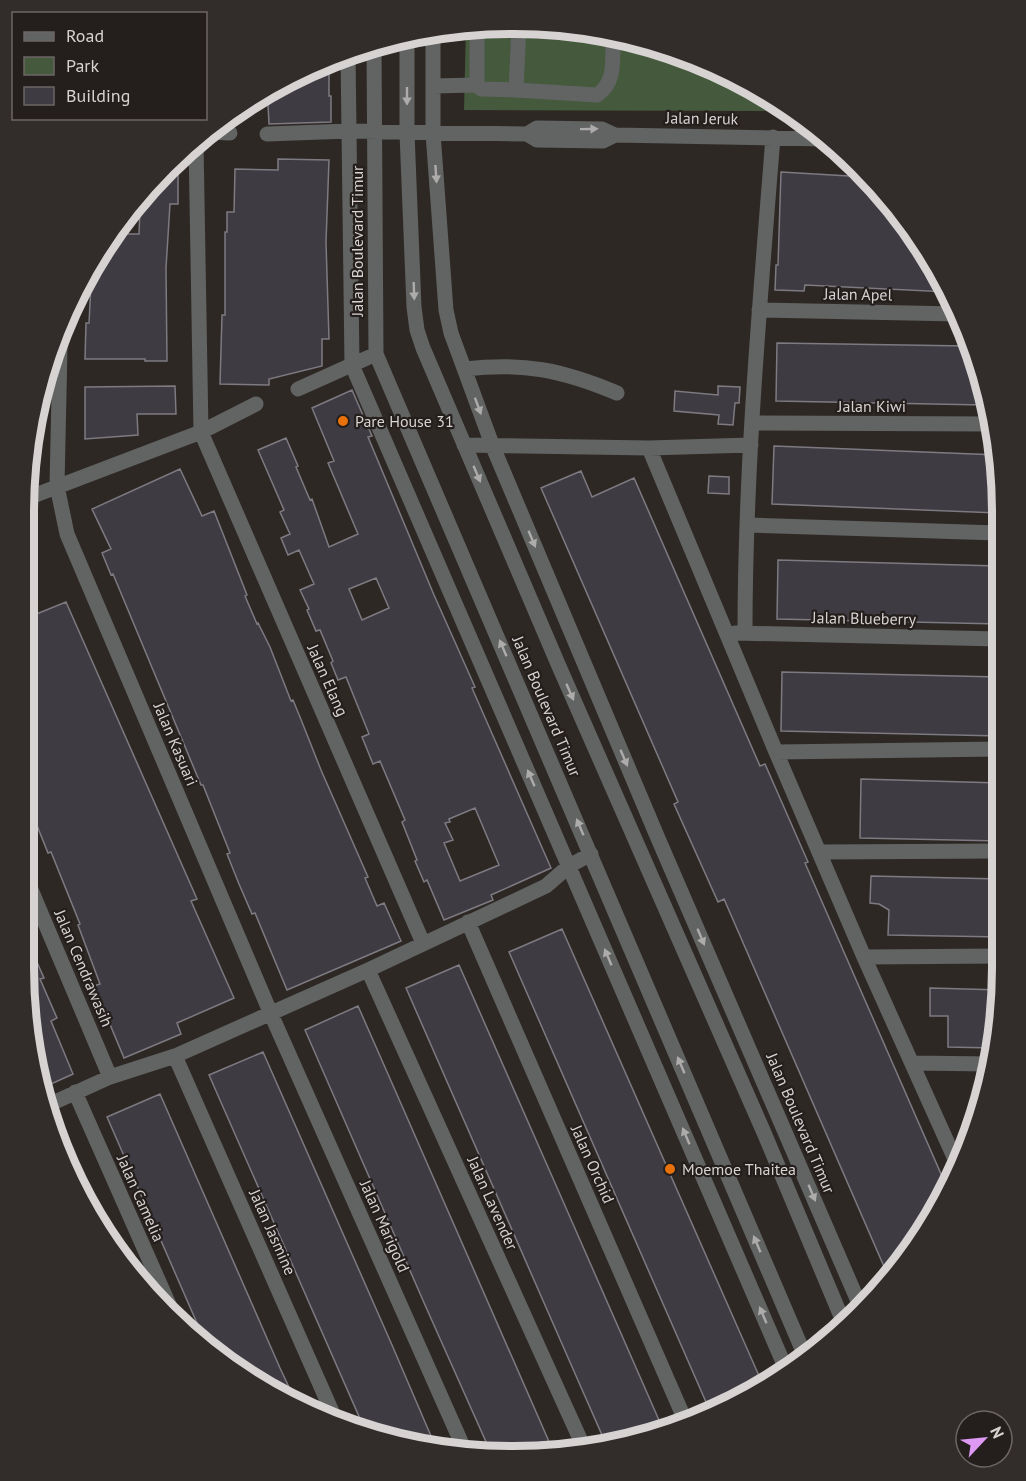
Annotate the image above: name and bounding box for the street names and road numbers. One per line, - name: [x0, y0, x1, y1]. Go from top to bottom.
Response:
- street label: Jalan Jeruk: [664, 107, 739, 129]
- street label: Jalan Boulevard Timur: [347, 165, 367, 317]
- street label: Jalan Apel: [823, 283, 893, 305]
- street label: Jalan Kiwi: [837, 396, 906, 416]
- street label: Jalan Blueberry: [811, 607, 917, 629]
- street label: Jalan Boulevard Timur: [508, 632, 586, 780]
- street label: Jalan Elang: [303, 640, 353, 719]
- street label: Jalan Kasuari: [149, 698, 202, 789]
- street label: Jalan Cendrawasih: [50, 906, 118, 1030]
- street label: Jalan Boulevard Timur: [762, 1049, 840, 1197]
- street label: Jalan Orchid: [566, 1121, 619, 1206]
- street label: Jalan Camelia: [113, 1151, 169, 1245]
- street label: Jalan Lavender: [463, 1152, 523, 1254]
- street label: Jalan Marigold: [355, 1176, 414, 1275]
- street label: Jalan Jasmine: [245, 1185, 301, 1278]

